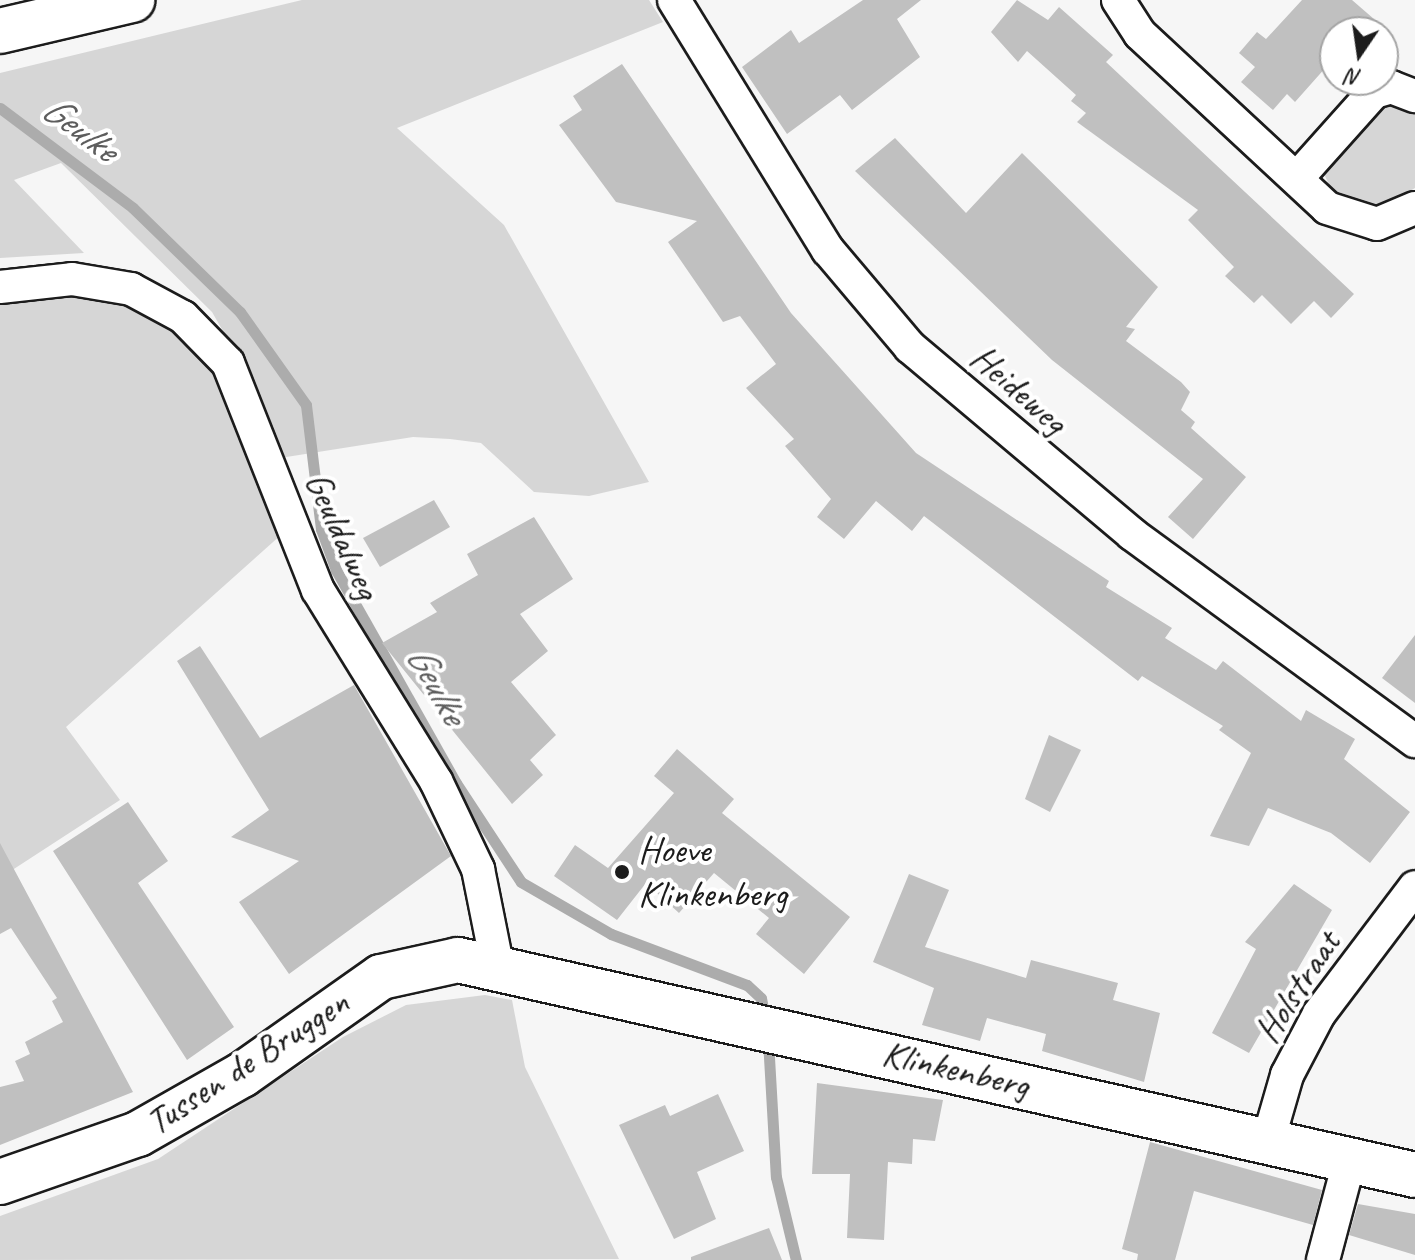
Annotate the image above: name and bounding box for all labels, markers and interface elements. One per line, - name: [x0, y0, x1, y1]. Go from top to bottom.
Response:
- north arrow: [1319, 16, 1399, 96]
- text: N: [1344, 62, 1364, 93]
- water label: Geulke: [33, 84, 127, 172]
- street label: Heideweg: [961, 335, 1077, 443]
- street label: Geuldalweg: [295, 465, 391, 605]
- water label: Geulke: [396, 637, 478, 731]
- place label: Hoeve Klinkenberg: [638, 827, 787, 916]
- marker: Hoeve Klinkenberg: [613, 863, 631, 881]
- street label: Holstraat: [1244, 923, 1350, 1051]
- street label: Tussen de Bruggen: [137, 979, 357, 1145]
- street label: Klinkenberg: [878, 1030, 1034, 1108]

